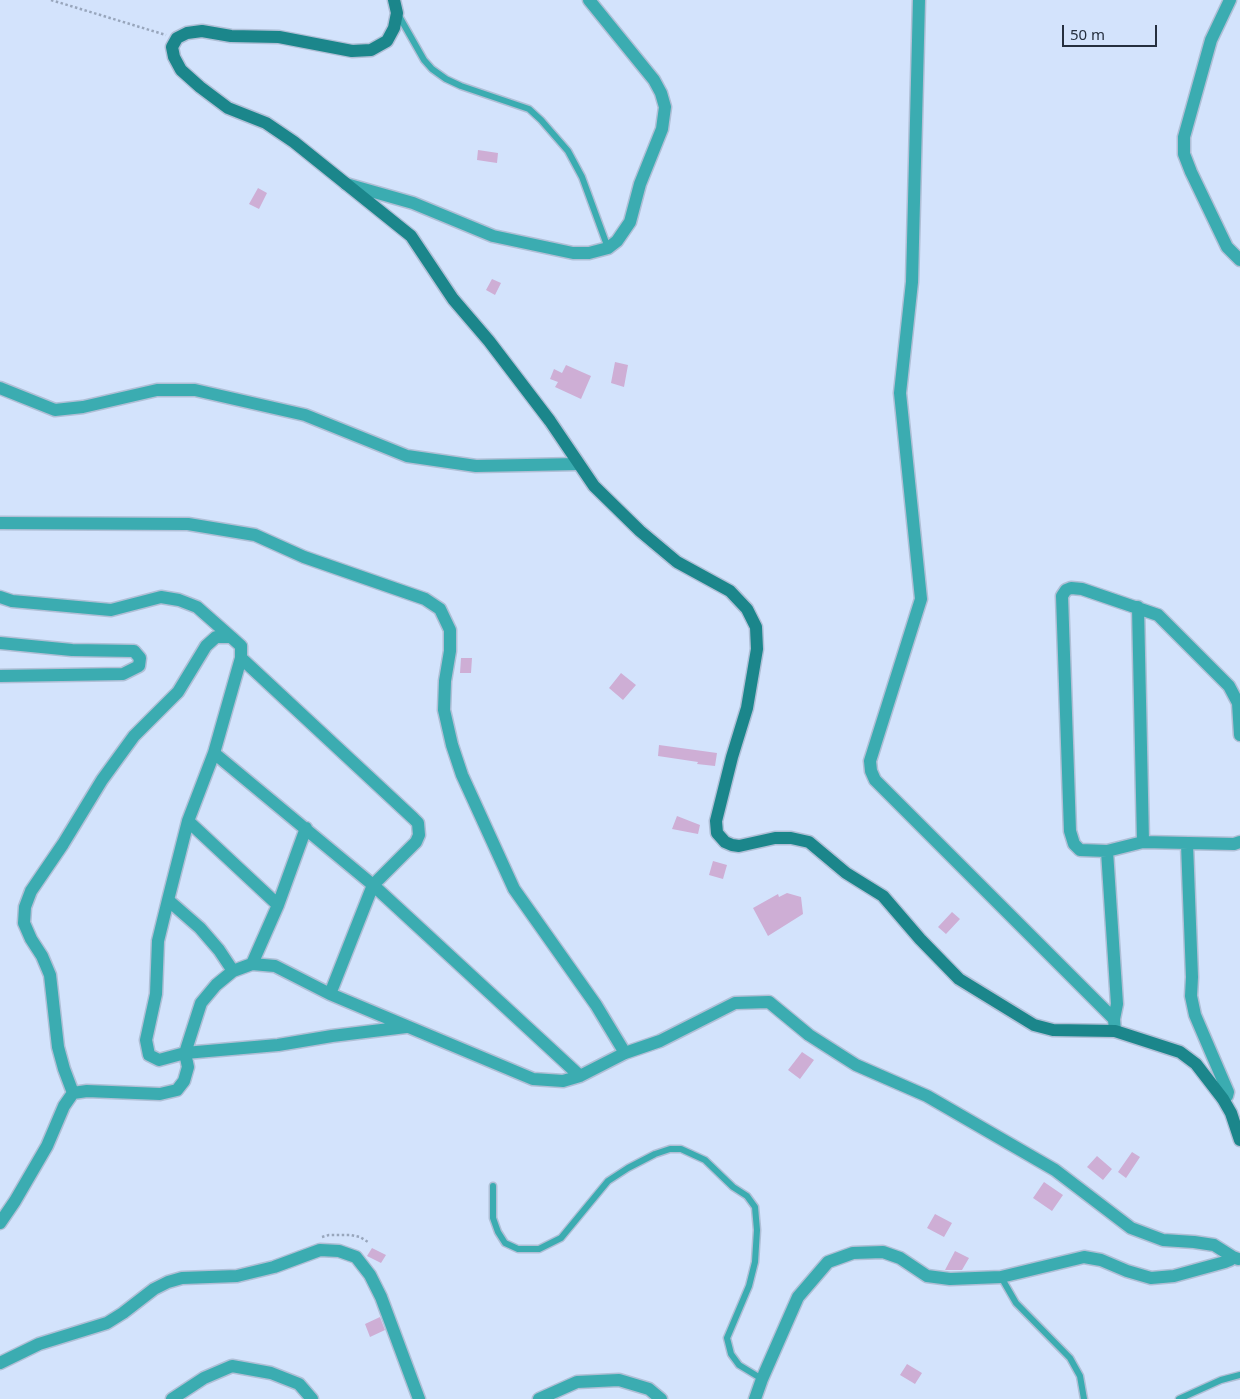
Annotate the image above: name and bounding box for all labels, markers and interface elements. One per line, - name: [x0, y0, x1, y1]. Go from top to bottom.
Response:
- scale bar: [1065, 15, 1160, 47]
- text: 50 m: [1070, 24, 1105, 44]

